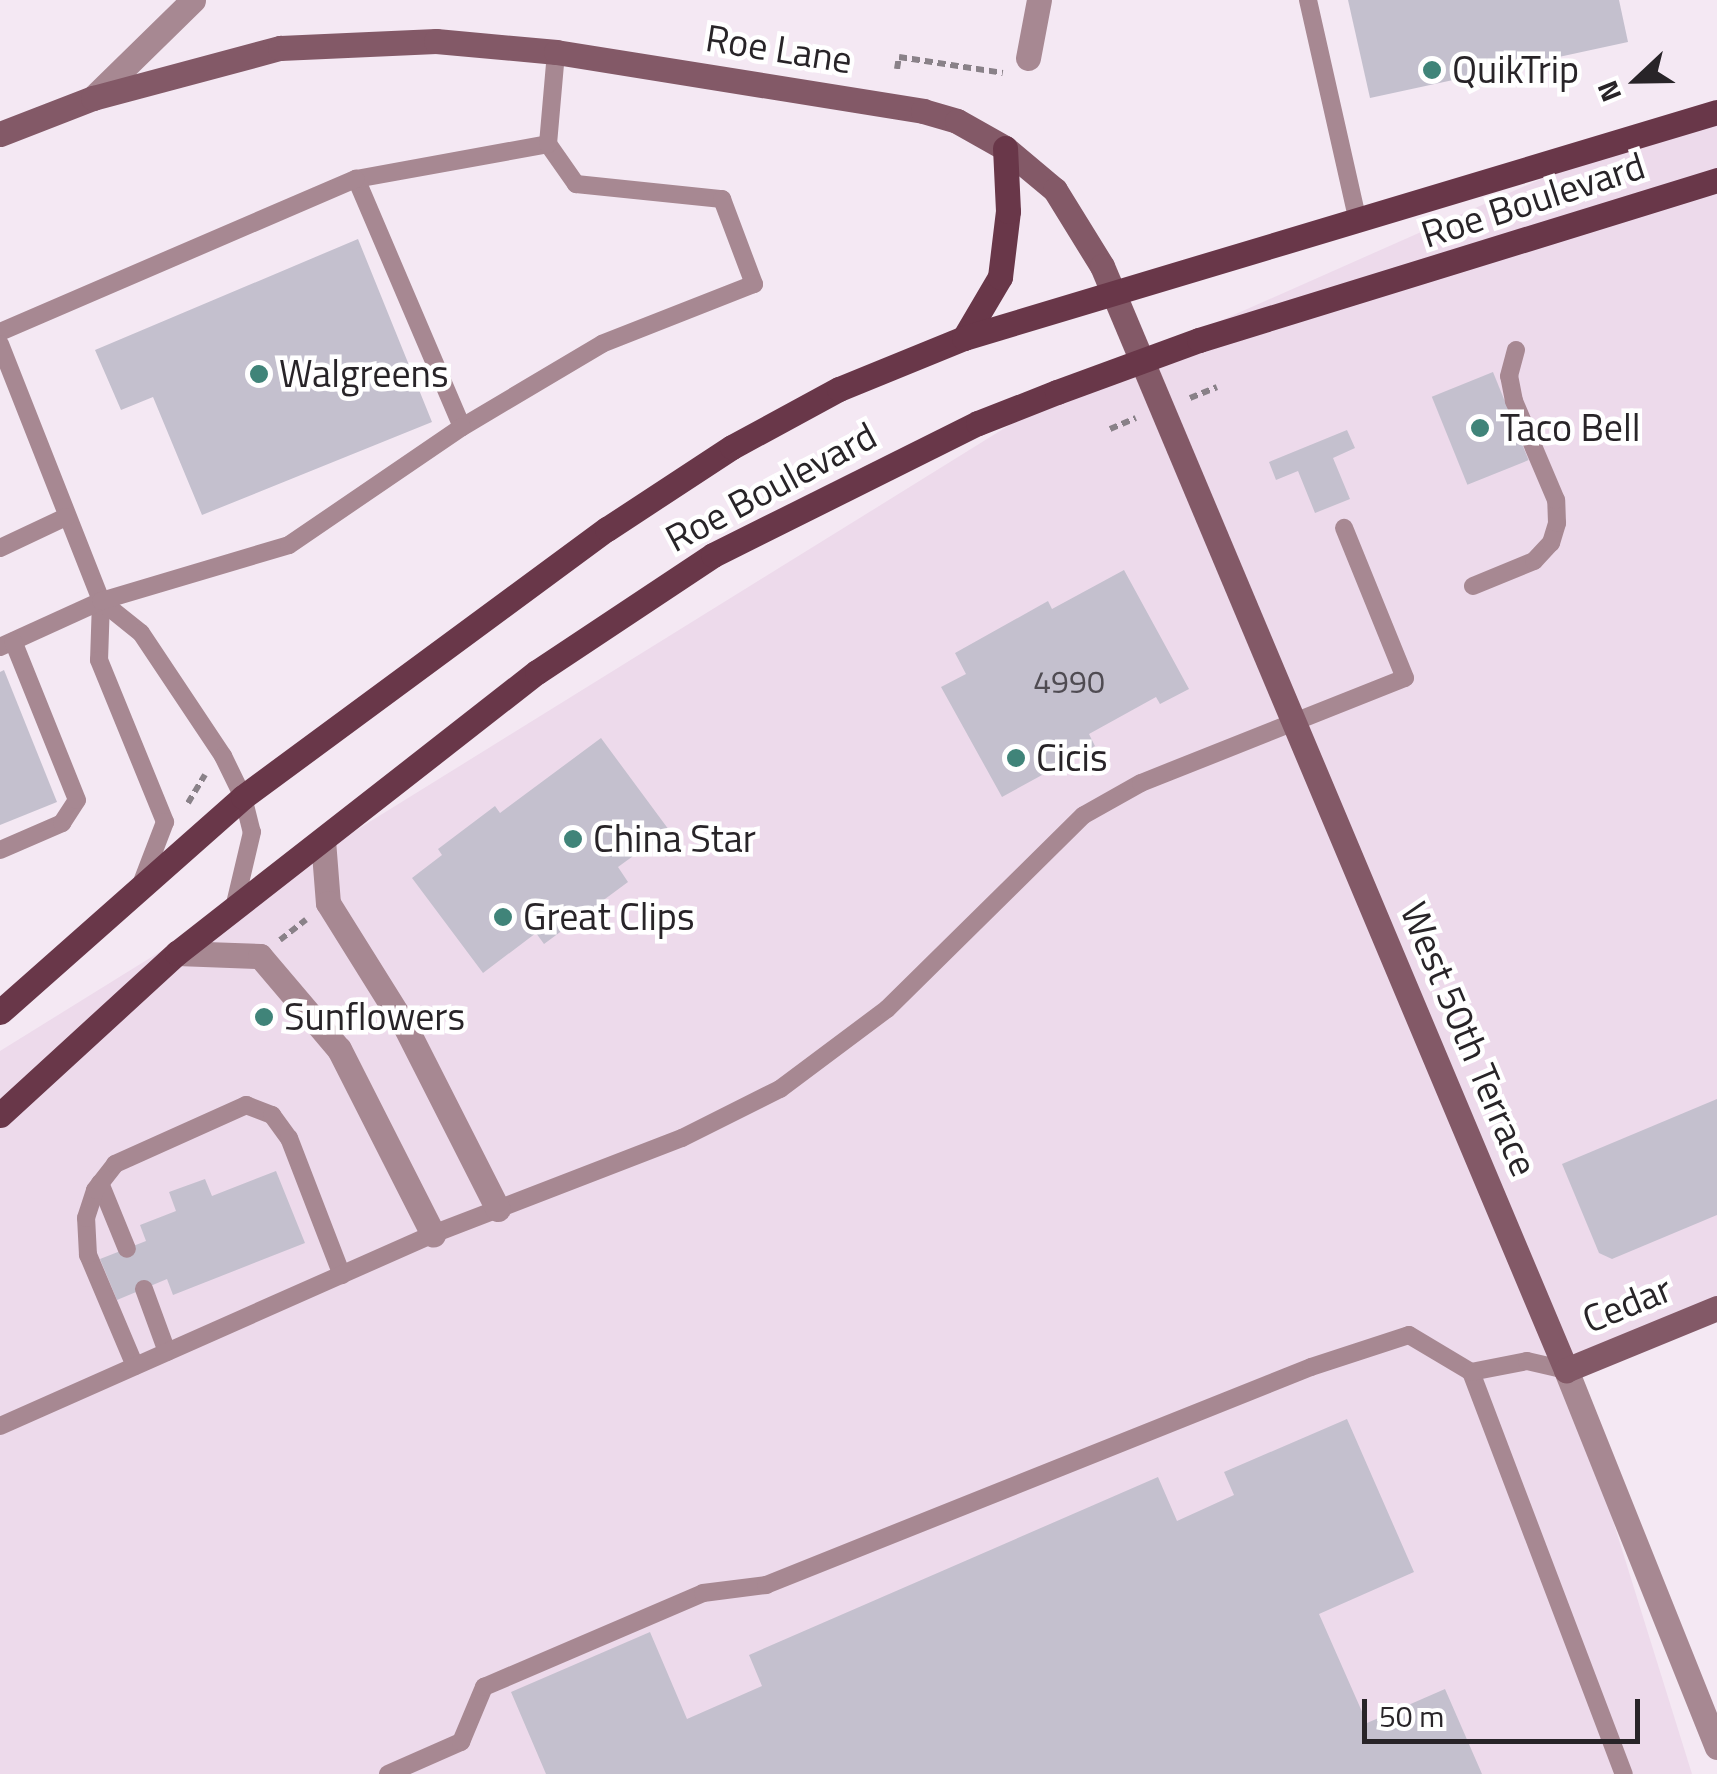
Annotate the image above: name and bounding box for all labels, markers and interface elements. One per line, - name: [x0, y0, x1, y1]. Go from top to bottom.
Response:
- street label: Roe Lane: [703, 15, 855, 83]
- north arrow: [1587, 30, 1687, 130]
- place label: QuikTrip: [1452, 47, 1579, 93]
- marker: QuikTrip: [1421, 59, 1443, 81]
- text: N: [1585, 74, 1632, 108]
- street label: Roe Boulevard: [1416, 143, 1650, 257]
- place label: Walgreens: [279, 351, 449, 397]
- marker: Walgreens: [248, 363, 270, 385]
- place label: Taco Bell: [1500, 405, 1641, 451]
- street label: Roe Boulevard: [658, 412, 884, 562]
- marker: Taco Bell: [1469, 417, 1491, 439]
- house number: 4990: [1033, 662, 1105, 700]
- place label: Cicis: [1036, 735, 1108, 781]
- marker: Cicis: [1005, 747, 1027, 769]
- place label: China Star: [593, 816, 756, 862]
- marker: China Star: [562, 828, 584, 850]
- place label: Great Clips: [523, 894, 695, 940]
- street label: West 50th Terrace: [1391, 895, 1547, 1183]
- marker: Great Clips: [492, 906, 514, 928]
- place label: Sunflowers: [284, 994, 465, 1040]
- marker: Sunflowers: [253, 1006, 275, 1028]
- street label: Cedar: [1576, 1266, 1678, 1342]
- scale bar: [1367, 1679, 1644, 1741]
- text: 50 m: [1379, 1693, 1444, 1739]

